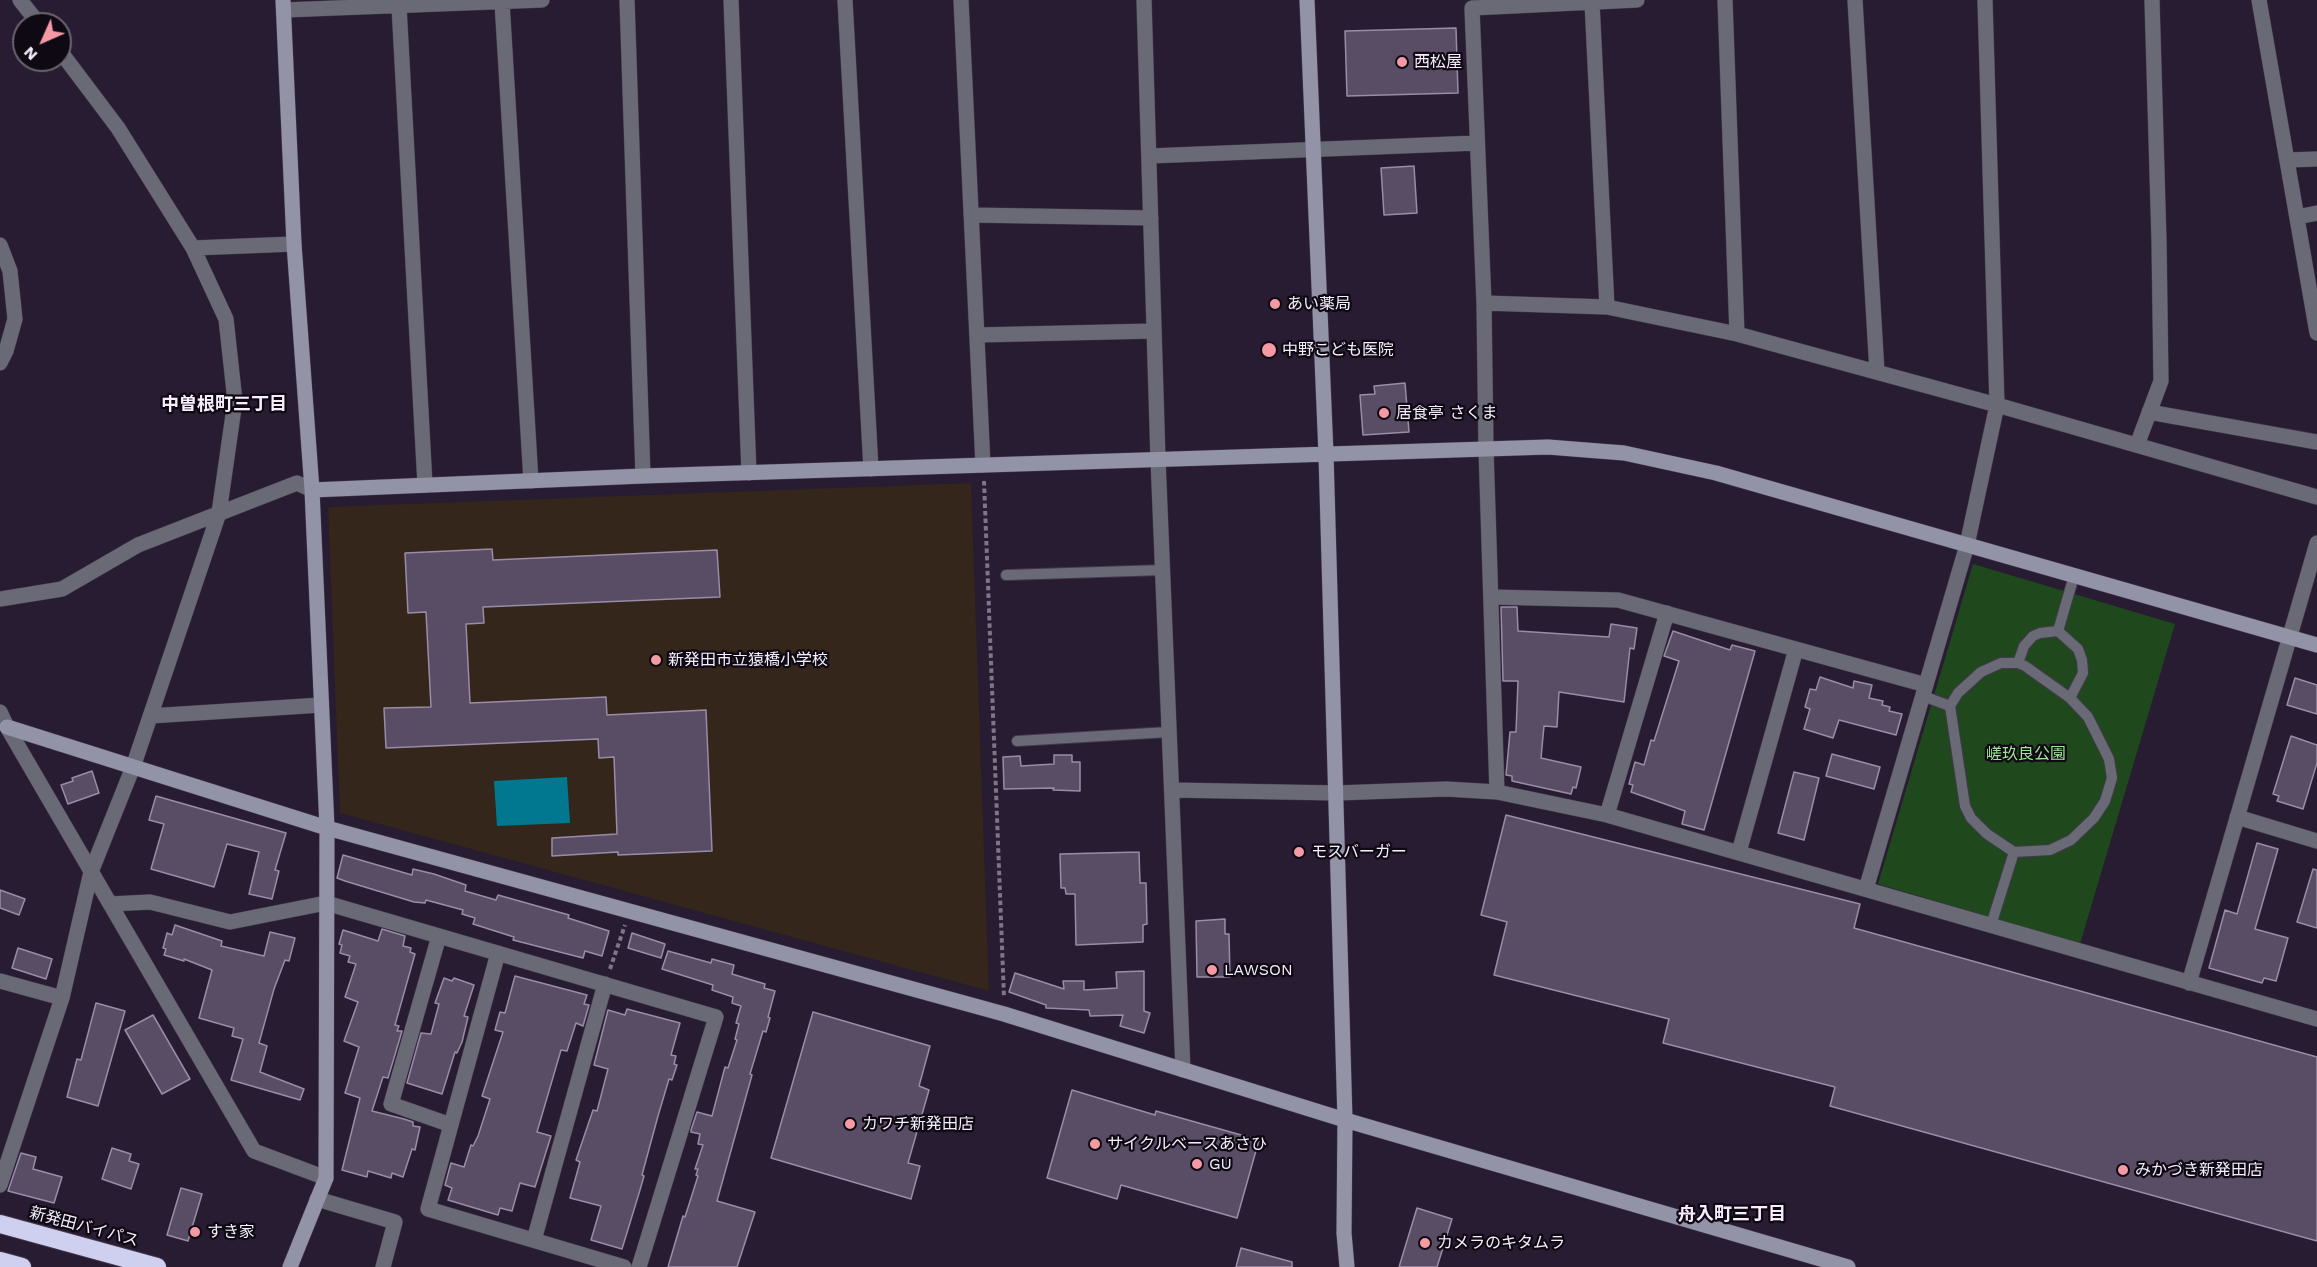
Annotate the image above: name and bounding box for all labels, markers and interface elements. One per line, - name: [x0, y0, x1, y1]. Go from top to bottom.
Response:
- north arrow: [12, 12, 72, 72]
- text: N: [19, 43, 41, 65]
- place label: 西松屋: [1414, 52, 1462, 72]
- marker: 西松屋: [1395, 55, 1409, 69]
- place label: あい薬局: [1287, 294, 1351, 314]
- marker: あい薬局: [1268, 297, 1282, 311]
- place label: 中野こども医院: [1282, 340, 1394, 360]
- marker: 中野こども医院: [1260, 341, 1278, 359]
- district label: 中曽根町三丁目: [161, 394, 287, 416]
- place label: 居食亭 さくま: [1396, 403, 1497, 423]
- marker: 居食亭 さくま: [1377, 406, 1391, 420]
- place label: 新発田市立猿橋小学校: [668, 650, 828, 670]
- marker: 新発田市立猿橋小学校: [649, 653, 663, 667]
- park label: 嵯玖良公園: [1986, 744, 2066, 764]
- place label: モスバーガー: [1311, 842, 1407, 862]
- marker: モスバーガー: [1292, 845, 1306, 859]
- place label: LAWSON: [1224, 960, 1293, 980]
- marker: LAWSON: [1205, 963, 1219, 977]
- place label: カワチ新発田店: [862, 1114, 974, 1134]
- marker: カワチ新発田店: [843, 1117, 857, 1131]
- place label: サイクルベースあさひ: [1107, 1134, 1267, 1154]
- marker: サイクルベースあさひ: [1088, 1137, 1102, 1151]
- place label: GU: [1209, 1154, 1232, 1174]
- marker: GU: [1190, 1157, 1204, 1171]
- place label: みかづき新発田店: [2135, 1160, 2263, 1180]
- marker: みかづき新発田店: [2116, 1163, 2130, 1177]
- street label: 新発田バイパス: [27, 1203, 141, 1251]
- district label: 舟入町三丁目: [1678, 1204, 1786, 1226]
- place label: すき家: [207, 1222, 255, 1242]
- marker: すき家: [188, 1225, 202, 1239]
- place label: カメラのキタムラ: [1437, 1233, 1565, 1253]
- marker: カメラのキタムラ: [1418, 1236, 1432, 1250]

